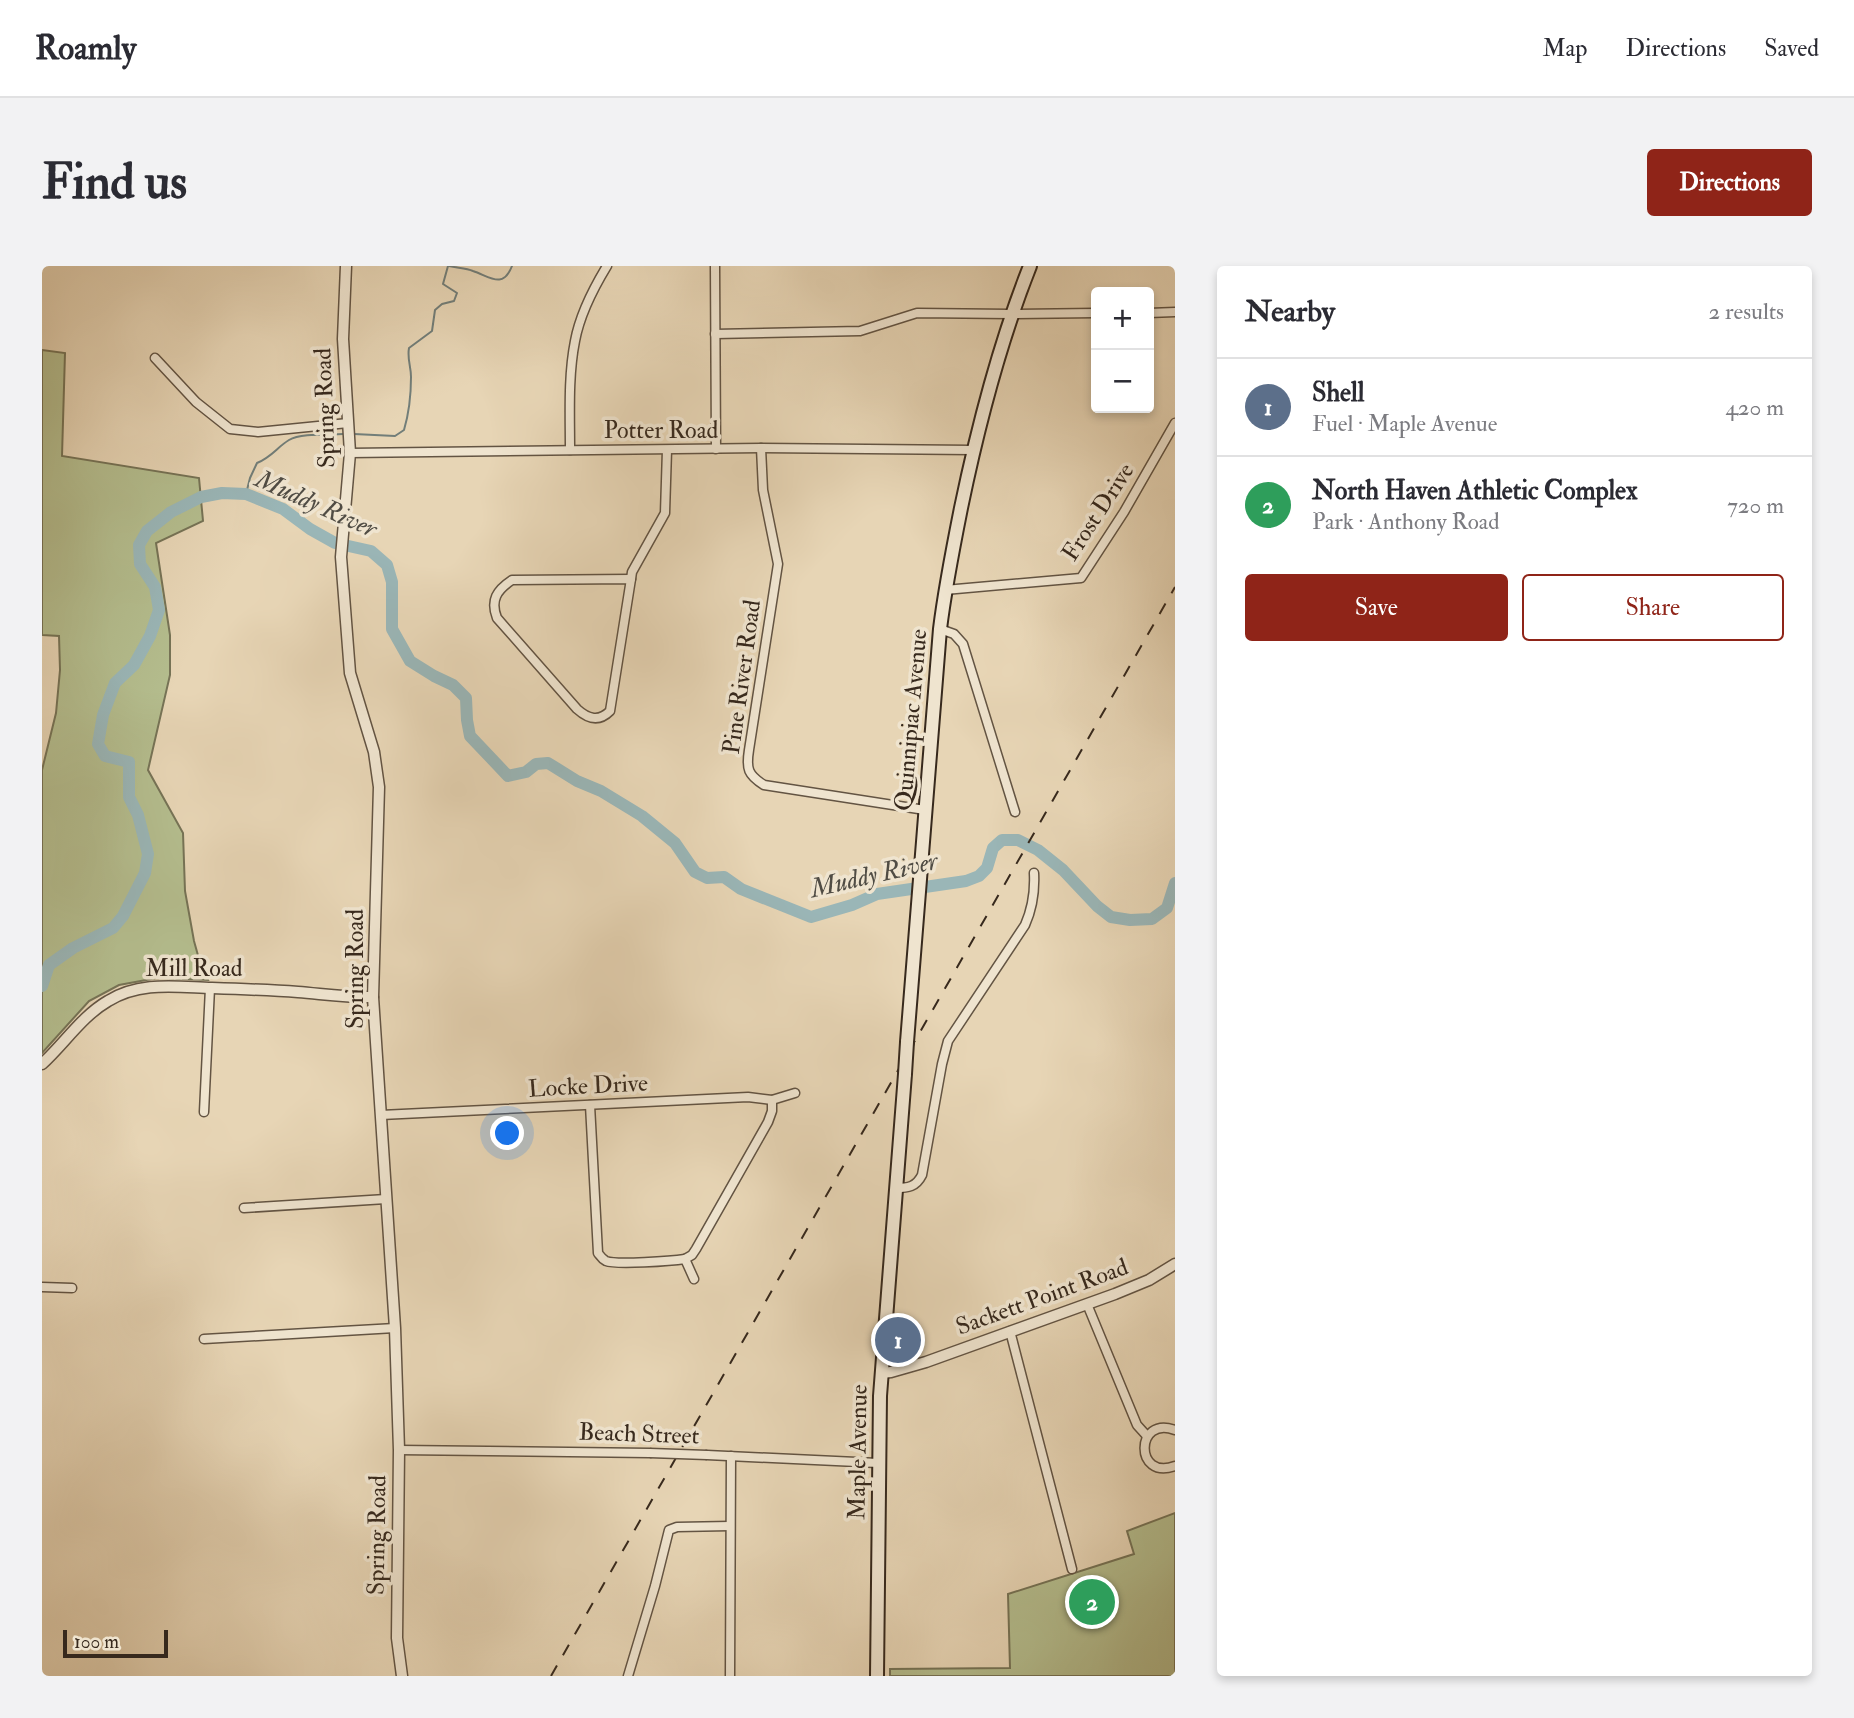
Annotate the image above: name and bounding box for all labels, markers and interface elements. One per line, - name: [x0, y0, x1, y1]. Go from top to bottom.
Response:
- text: Roamly: [35, 28, 136, 69]
- text: Map: [1542, 33, 1587, 64]
- text: Directions: [1625, 33, 1726, 64]
- text: Saved: [1764, 33, 1819, 64]
- button: Directions: [1647, 149, 1812, 216]
- text: Find us: [42, 152, 187, 213]
- map controls: [1091, 287, 1154, 413]
- button: +: [1091, 287, 1154, 350]
- text: Nearby: [1245, 293, 1335, 330]
- text: 2 results: [1709, 297, 1784, 326]
- street label: Spring Road: [307, 347, 343, 469]
- button: −: [1091, 350, 1154, 413]
- text: Shell: [1312, 377, 1364, 409]
- text: 1: [1264, 393, 1272, 422]
- text: 420 m: [1725, 393, 1784, 422]
- text: Fuel · Maple Avenue: [1312, 409, 1497, 438]
- street label: Potter Road: [604, 415, 719, 446]
- street label: Frost Drive: [1055, 457, 1141, 567]
- water label: Muddy River: [248, 462, 383, 546]
- text: North Haven Athletic Complex: [1312, 475, 1638, 507]
- text: 2: [1262, 491, 1274, 520]
- text: 720 m: [1727, 491, 1784, 520]
- text: Park · Anthony Road: [1312, 507, 1500, 536]
- button: Save: [1245, 574, 1508, 641]
- button: Share: [1522, 574, 1784, 641]
- street label: Pine River Road: [716, 598, 768, 756]
- street label: Quinnipiac Avenue: [888, 628, 934, 812]
- water label: Muddy River: [805, 845, 942, 906]
- street label: Spring Road: [340, 909, 371, 1029]
- street label: Mill Road: [145, 953, 243, 984]
- street label: Locke Drive: [527, 1067, 649, 1105]
- your location: [490, 1116, 524, 1150]
- street label: Sackett Point Road: [952, 1251, 1133, 1343]
- pin: 1: [875, 1314, 921, 1366]
- street label: Maple Avenue: [841, 1384, 875, 1520]
- street label: Beach Street: [578, 1416, 700, 1452]
- street label: Spring Road: [360, 1474, 394, 1595]
- pin: 2: [1069, 1576, 1115, 1628]
- scale bar: [63, 1627, 168, 1659]
- text: 100 m: [74, 1630, 119, 1654]

